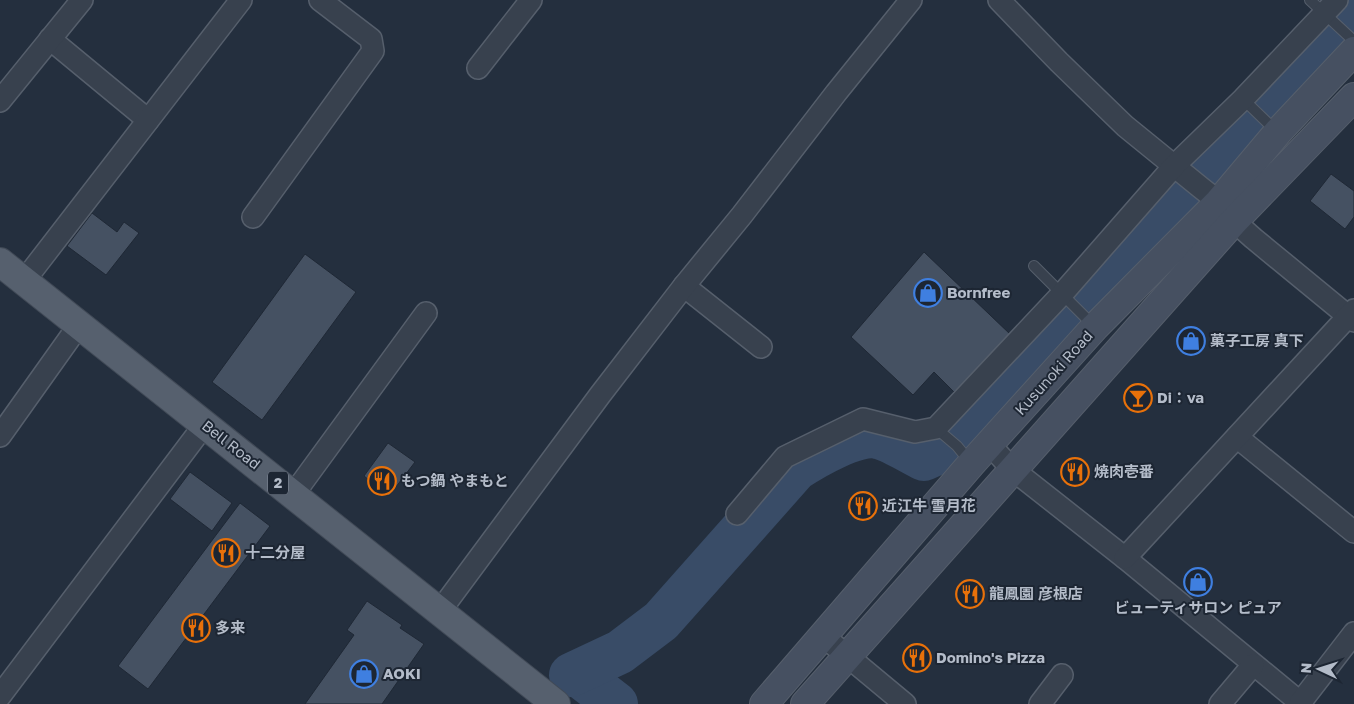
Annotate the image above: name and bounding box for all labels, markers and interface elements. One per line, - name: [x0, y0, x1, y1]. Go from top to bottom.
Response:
- shop icon: Bornfree: [913, 278, 943, 308]
- place label: Bornfree: [947, 283, 1010, 301]
- street label: Kusunoki Road: [1011, 326, 1096, 418]
- shop icon: 菓子工房 真下: [1176, 326, 1206, 356]
- place label: 菓子工房 真下: [1210, 331, 1304, 349]
- bar icon: Di：va: [1123, 383, 1153, 413]
- place label: Di：va: [1157, 388, 1204, 406]
- street label: Bell Road: [199, 416, 264, 473]
- restaurant icon: 焼肉壱番: [1060, 457, 1090, 487]
- place label: 焼肉壱番: [1094, 462, 1154, 480]
- restaurant icon: もつ鍋 やまもと: [367, 466, 397, 496]
- place label: もつ鍋 やまもと: [401, 471, 509, 489]
- road number: 2: [268, 472, 288, 494]
- restaurant icon: 近江牛 雪月花: [848, 491, 878, 521]
- place label: 近江牛 雪月花: [882, 496, 976, 514]
- restaurant icon: 十二分屋: [211, 538, 241, 568]
- place label: 十二分屋: [245, 543, 305, 561]
- shop icon: ビューティサロン ピュア: [1183, 567, 1213, 597]
- restaurant icon: 龍鳳園 彦根店: [955, 579, 985, 609]
- place label: 龍鳳園 彦根店: [989, 584, 1083, 602]
- place label: ビューティサロン ピュア: [1114, 598, 1282, 616]
- restaurant icon: 多来: [181, 613, 211, 643]
- place label: 多来: [215, 618, 245, 636]
- restaurant icon: Domino's Pizza: [902, 643, 932, 673]
- north arrow: [1294, 644, 1344, 694]
- place label: Domino's Pizza: [936, 648, 1045, 666]
- shop icon: AOKI: [349, 659, 379, 689]
- text: N: [1297, 662, 1314, 674]
- place label: AOKI: [383, 664, 421, 682]

